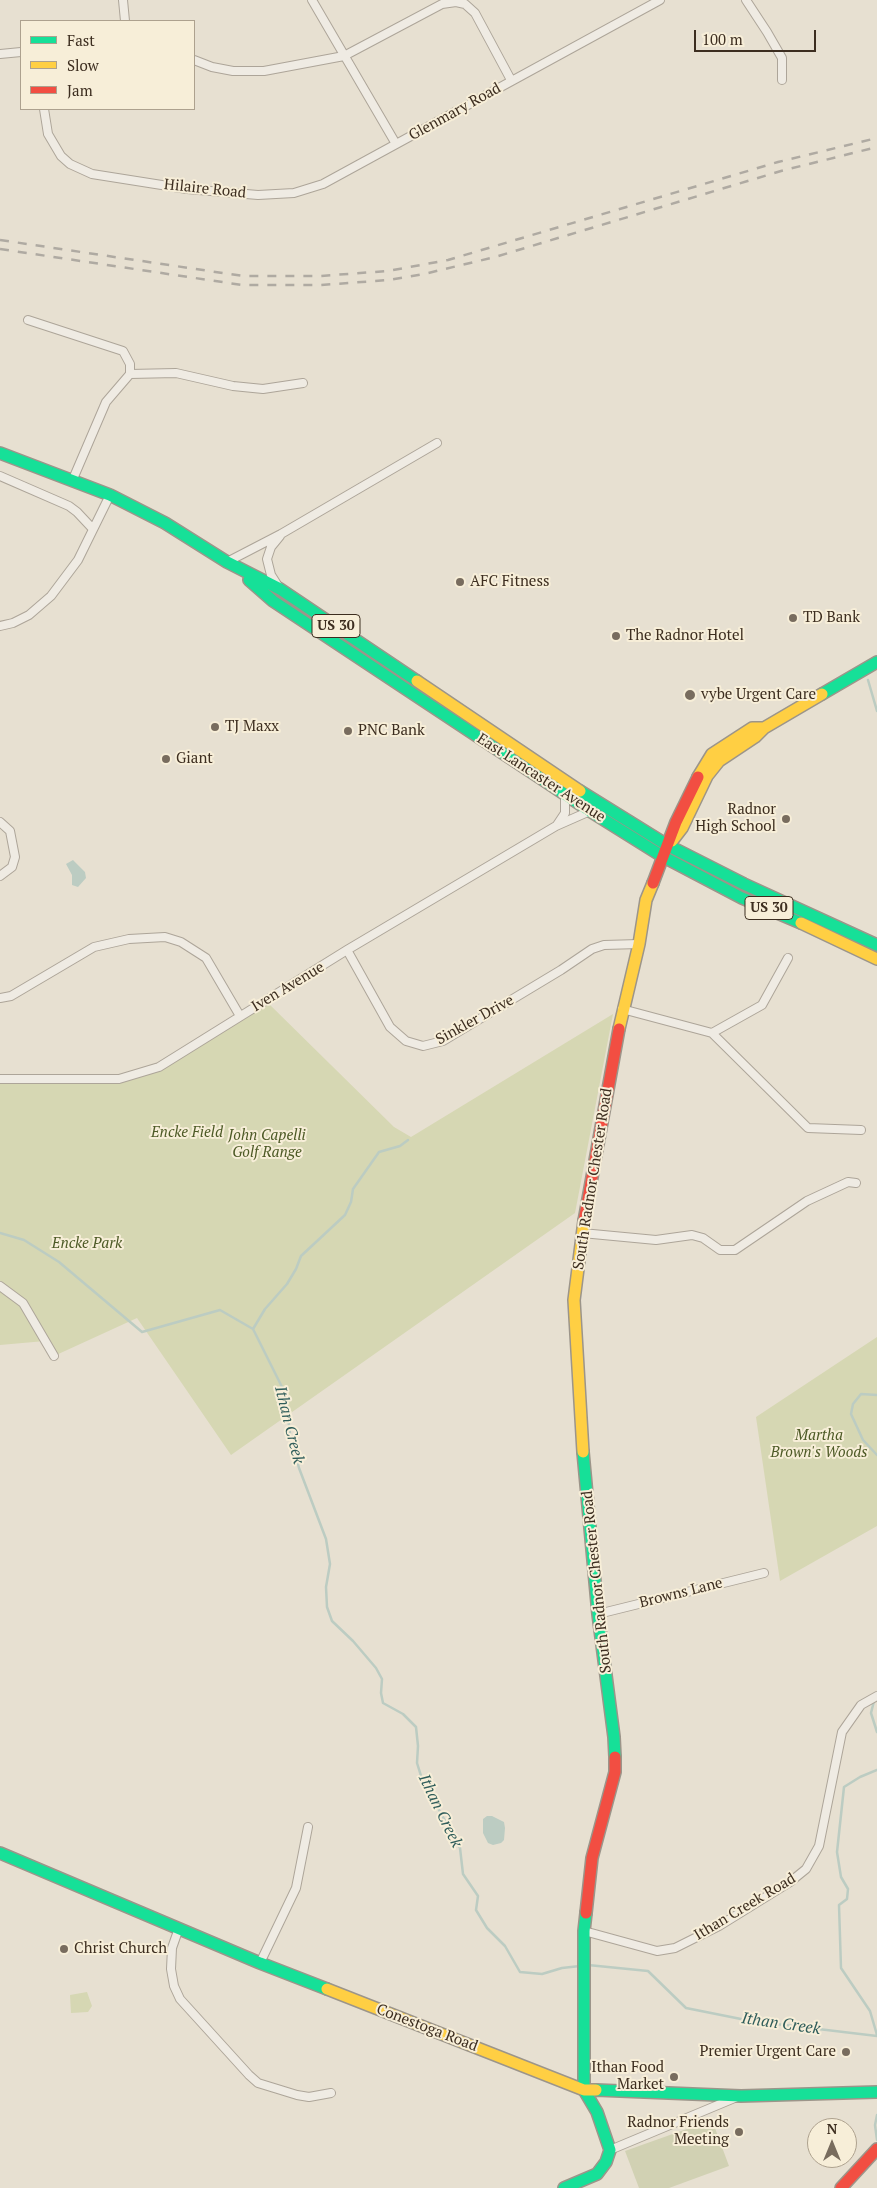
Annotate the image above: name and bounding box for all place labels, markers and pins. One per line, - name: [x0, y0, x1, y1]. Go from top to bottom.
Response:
- place label: AFC Fitness: [470, 573, 549, 591]
- marker: AFC Fitness: [454, 576, 466, 588]
- place label: TD Bank: [803, 609, 860, 627]
- marker: TD Bank: [787, 612, 799, 624]
- place label: The Radnor Hotel: [626, 627, 744, 645]
- marker: The Radnor Hotel: [610, 630, 622, 642]
- place label: vybe Urgent Care: [701, 686, 816, 704]
- marker: vybe Urgent Care: [683, 688, 697, 702]
- place label: TJ Maxx: [225, 718, 279, 736]
- marker: TJ Maxx: [209, 721, 221, 733]
- place label: PNC Bank: [358, 722, 425, 740]
- marker: PNC Bank: [342, 725, 354, 737]
- place label: Giant: [176, 750, 213, 768]
- marker: Giant: [160, 753, 172, 765]
- place label: Radnor High School: [695, 801, 776, 836]
- marker: Radnor High School: [780, 813, 792, 825]
- place label: Christ Church: [74, 1940, 167, 1958]
- marker: Christ Church: [58, 1943, 70, 1955]
- place label: Premier Urgent Care: [699, 2043, 836, 2061]
- marker: Premier Urgent Care: [840, 2046, 852, 2058]
- place label: Ithan Food Market: [591, 2059, 664, 2094]
- marker: Ithan Food Market: [668, 2071, 680, 2083]
- place label: Radnor Friends Meeting: [627, 2114, 729, 2149]
- marker: Radnor Friends Meeting: [733, 2126, 745, 2138]

